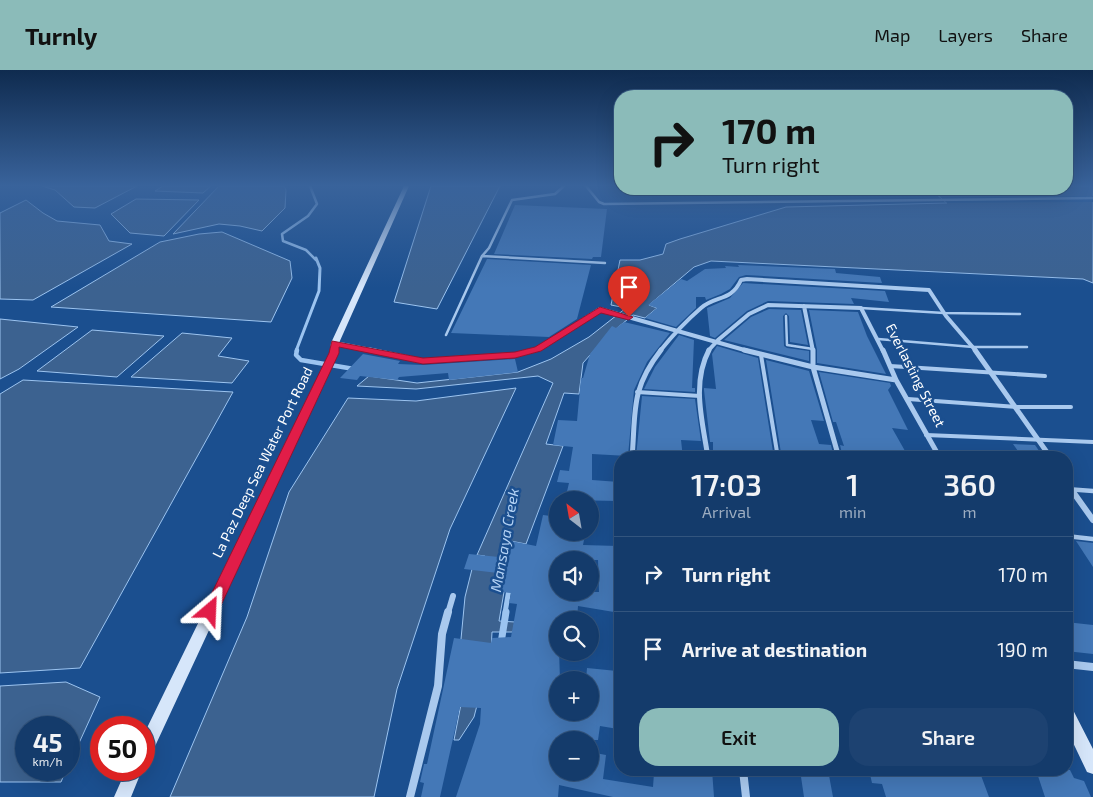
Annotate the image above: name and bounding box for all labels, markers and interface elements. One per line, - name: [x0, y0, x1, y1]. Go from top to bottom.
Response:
- text: Turnly: [25, 21, 97, 50]
- text: Map: [874, 24, 910, 46]
- text: Layers: [938, 24, 993, 46]
- text: Share: [1021, 24, 1068, 46]
- text: 170 m: [722, 109, 816, 151]
- icon: right: [639, 110, 704, 175]
- text: Turn right: [722, 151, 820, 177]
- pin: [608, 266, 650, 317]
- icon: arrive: [615, 273, 643, 301]
- street label: Everlasting Street: [883, 320, 949, 430]
- street label: La Paz Deep Sea Water Port Road: [208, 364, 316, 560]
- text: 17:03: [691, 466, 762, 502]
- text: 1: [846, 466, 859, 502]
- text: 360: [943, 466, 996, 502]
- water label: Mansaya Creek: [486, 487, 523, 593]
- north arrow: [549, 491, 599, 541]
- map controls: [549, 491, 599, 781]
- text: Arrival: [702, 502, 751, 521]
- text: min: [839, 502, 866, 521]
- text: m: [963, 502, 977, 521]
- button: sound: [549, 551, 599, 601]
- icon: right: [639, 560, 667, 588]
- text: Turn right: [682, 563, 770, 586]
- text: 170 m: [998, 563, 1048, 586]
- position arrow: [183, 584, 235, 636]
- button: search: [549, 611, 599, 661]
- icon: arrive: [639, 635, 667, 663]
- text: Arrive at destination: [682, 638, 867, 661]
- text: 190 m: [997, 638, 1048, 661]
- button: +: [549, 671, 599, 721]
- button: Exit: [639, 708, 839, 766]
- button: Share: [849, 708, 1048, 766]
- speed limit sign: 50: [90, 716, 155, 781]
- text: 45: [33, 727, 62, 757]
- button: −: [549, 731, 599, 781]
- text: km/h: [33, 754, 62, 768]

